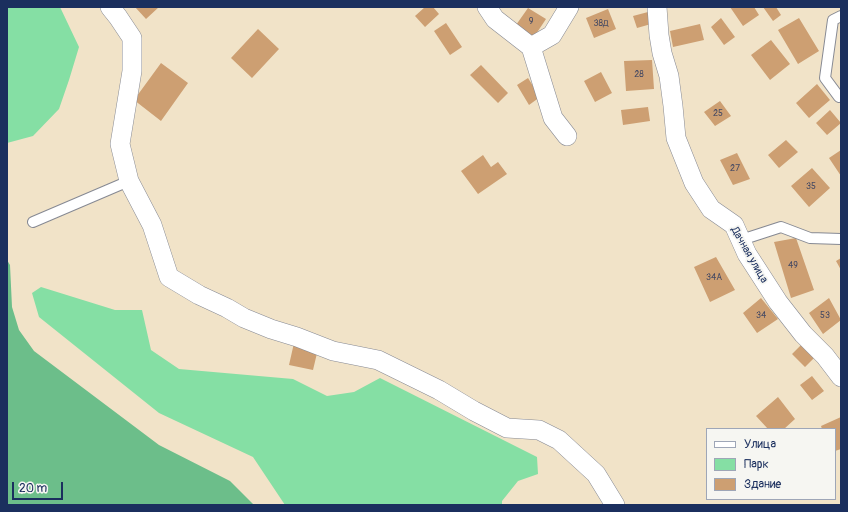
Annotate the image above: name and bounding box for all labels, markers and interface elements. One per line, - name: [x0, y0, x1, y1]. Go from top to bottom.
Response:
- house number: 9: [529, 17, 533, 27]
- house number: 38Д: [594, 19, 608, 29]
- house number: 28: [634, 70, 644, 80]
- house number: 25: [713, 109, 723, 119]
- house number: 27: [730, 164, 740, 174]
- house number: 35: [806, 182, 816, 192]
- street label: Дачная улица: [728, 224, 770, 286]
- house number: 49: [788, 261, 798, 271]
- house number: 34А: [706, 273, 722, 283]
- house number: 34: [756, 311, 766, 321]
- house number: 53: [820, 311, 830, 321]
- legend: [706, 428, 836, 500]
- text: Улица: [744, 437, 776, 452]
- text: Парк: [744, 457, 769, 472]
- scale bar: [14, 474, 65, 500]
- text: Здание: [744, 477, 781, 492]
- text: 20 m: [19, 481, 47, 496]

